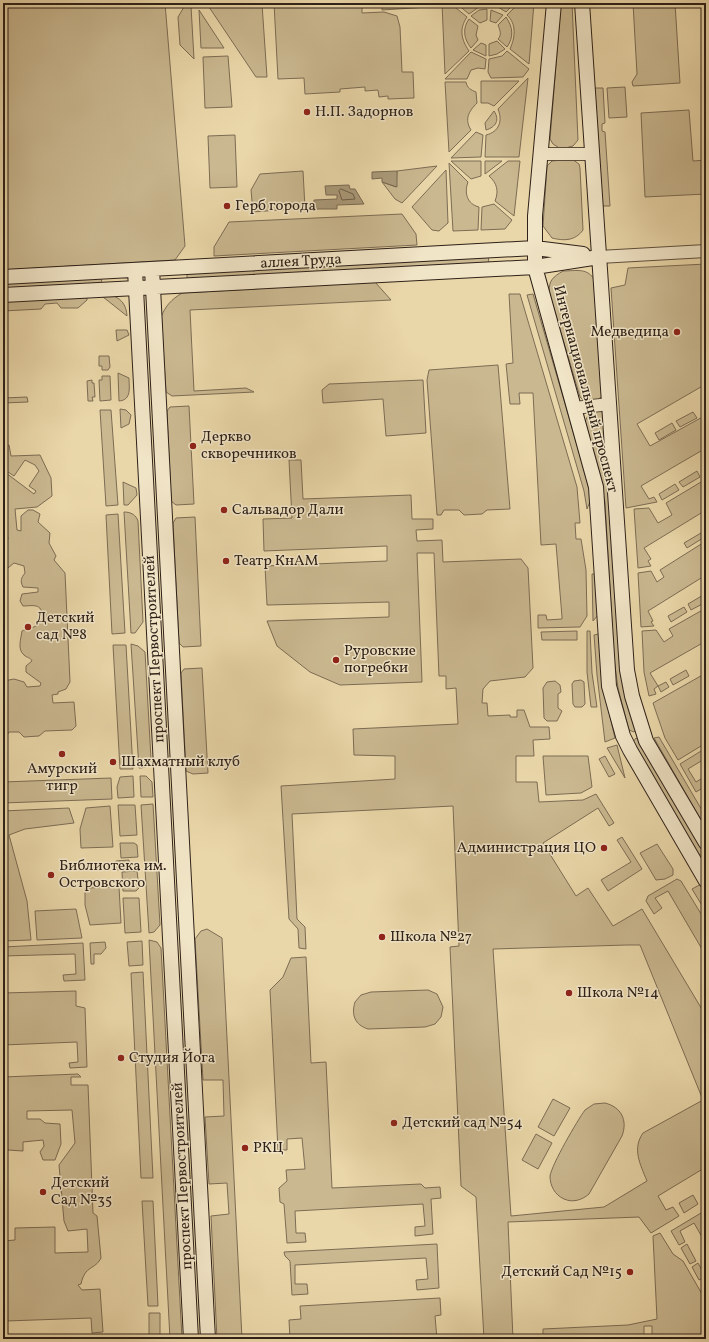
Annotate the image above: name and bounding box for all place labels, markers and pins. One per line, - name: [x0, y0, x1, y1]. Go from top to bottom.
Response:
- place label: Н.П. Задорнов: [315, 102, 413, 123]
- marker: Н.П. Задорнов: [302, 107, 312, 117]
- place label: Герб города: [235, 196, 316, 217]
- marker: Герб города: [222, 201, 232, 211]
- place label: Медведица: [591, 322, 669, 343]
- marker: Медведица: [672, 327, 682, 337]
- place label: Деркво скворечников: [201, 427, 297, 465]
- marker: Деркво скворечников: [188, 441, 198, 451]
- place label: Сальвадор Дали: [232, 500, 344, 521]
- marker: Сальвадор Дали: [219, 505, 229, 515]
- place label: Театр КнАМ: [234, 551, 319, 572]
- marker: Театр КнАМ: [221, 556, 231, 566]
- place label: Детский сад №8: [36, 608, 94, 646]
- marker: Детский сад №8: [23, 622, 33, 632]
- place label: Руровские погребки: [344, 641, 416, 679]
- marker: Руровские погребки: [331, 655, 341, 665]
- marker: Амурский тигр: [57, 749, 67, 759]
- place label: Шахматный клуб: [121, 752, 240, 773]
- marker: Шахматный клуб: [108, 757, 118, 767]
- place label: Амурский тигр: [27, 759, 97, 797]
- place label: Администрация ЦО: [457, 838, 596, 859]
- marker: Администрация ЦО: [599, 843, 609, 853]
- place label: Библиотека им. Островского: [59, 856, 167, 894]
- marker: Библиотека им. Островского: [46, 870, 56, 880]
- place label: Школа №27: [390, 927, 472, 948]
- marker: Школа №27: [377, 932, 387, 942]
- place label: Школа №14: [577, 983, 659, 1004]
- marker: Школа №14: [564, 988, 574, 998]
- place label: Студия Йога: [129, 1048, 215, 1069]
- marker: Студия Йога: [116, 1053, 126, 1063]
- place label: Детский сад №54: [402, 1113, 523, 1134]
- marker: Детский сад №54: [389, 1118, 399, 1128]
- place label: РКЦ: [253, 1138, 284, 1159]
- marker: РКЦ: [240, 1143, 250, 1153]
- place label: Детский Сад №35: [51, 1173, 112, 1211]
- marker: Детский Сад №35: [38, 1187, 48, 1197]
- place label: Детский Сад №15: [501, 1262, 622, 1283]
- marker: Детский Сад №15: [625, 1267, 635, 1277]

